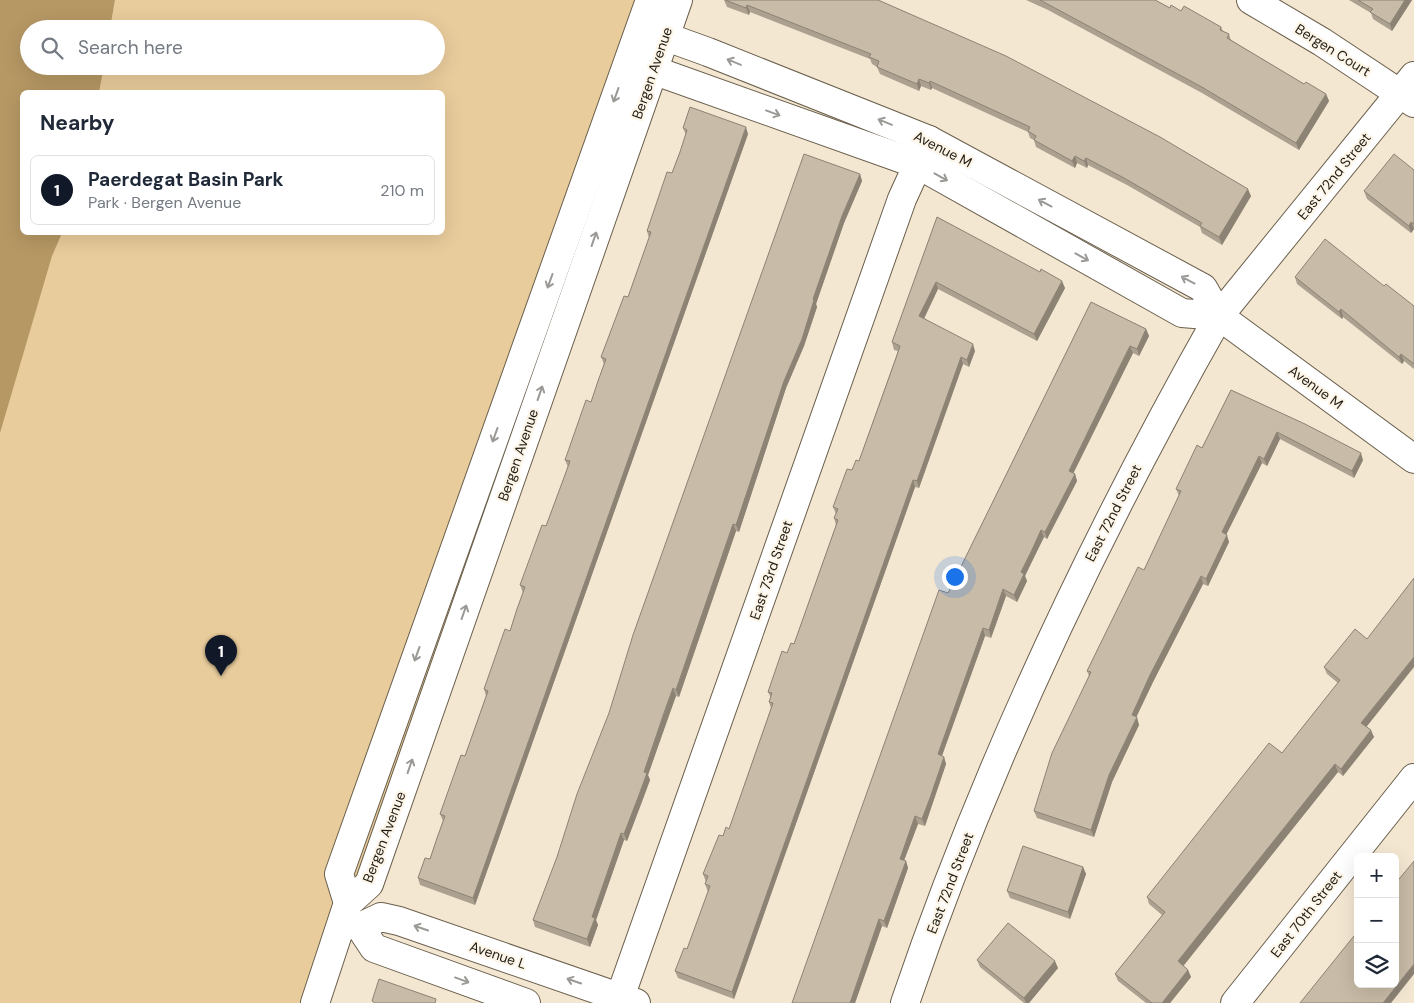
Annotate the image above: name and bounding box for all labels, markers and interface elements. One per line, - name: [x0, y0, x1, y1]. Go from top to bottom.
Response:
- search box: [20, 20, 445, 75]
- street label: Bergen Court: [1292, 20, 1374, 80]
- street label: Bergen Avenue: [628, 25, 676, 121]
- icon: search: [38, 34, 66, 62]
- text: Search here: [78, 35, 183, 60]
- one-way arrow: [727, 57, 742, 66]
- one-way arrow: [611, 87, 620, 103]
- text: Nearby: [40, 109, 114, 137]
- one-way arrow: [765, 109, 780, 118]
- one-way arrow: [877, 117, 893, 126]
- street label: Avenue M: [911, 127, 975, 171]
- street label: East 72nd Street: [1293, 129, 1375, 223]
- text: Paerdegat Basin Park: [88, 167, 284, 192]
- one-way arrow: [933, 173, 947, 183]
- text: 1: [54, 180, 60, 201]
- text: 210 m: [380, 180, 424, 201]
- text: Park · Bergen Avenue: [88, 192, 241, 213]
- one-way arrow: [1038, 198, 1053, 208]
- one-way arrow: [590, 232, 599, 248]
- one-way arrow: [1075, 252, 1089, 262]
- one-way arrow: [545, 273, 554, 289]
- one-way arrow: [1181, 275, 1196, 284]
- street label: Avenue M: [1285, 361, 1347, 413]
- one-way arrow: [536, 386, 545, 401]
- street label: Bergen Avenue: [494, 407, 542, 503]
- one-way arrow: [490, 426, 499, 442]
- street label: East 72nd Street: [1081, 461, 1145, 565]
- street label: East 73rd Street: [746, 518, 796, 622]
- your location: [942, 564, 968, 590]
- one-way arrow: [460, 605, 469, 621]
- pin: 1: [205, 635, 237, 676]
- one-way arrow: [412, 645, 421, 661]
- one-way arrow: [406, 759, 415, 774]
- street label: Bergen Avenue: [358, 789, 410, 885]
- street label: East 72nd Street: [922, 830, 978, 936]
- map controls: [1354, 853, 1399, 988]
- button: +: [1354, 853, 1399, 898]
- street label: East 70th Street: [1267, 867, 1345, 961]
- button: −: [1354, 898, 1399, 943]
- one-way arrow: [413, 923, 429, 932]
- street label: Avenue L: [467, 937, 529, 973]
- button: layers: [1354, 943, 1399, 988]
- one-way arrow: [453, 976, 469, 985]
- one-way arrow: [567, 976, 582, 985]

